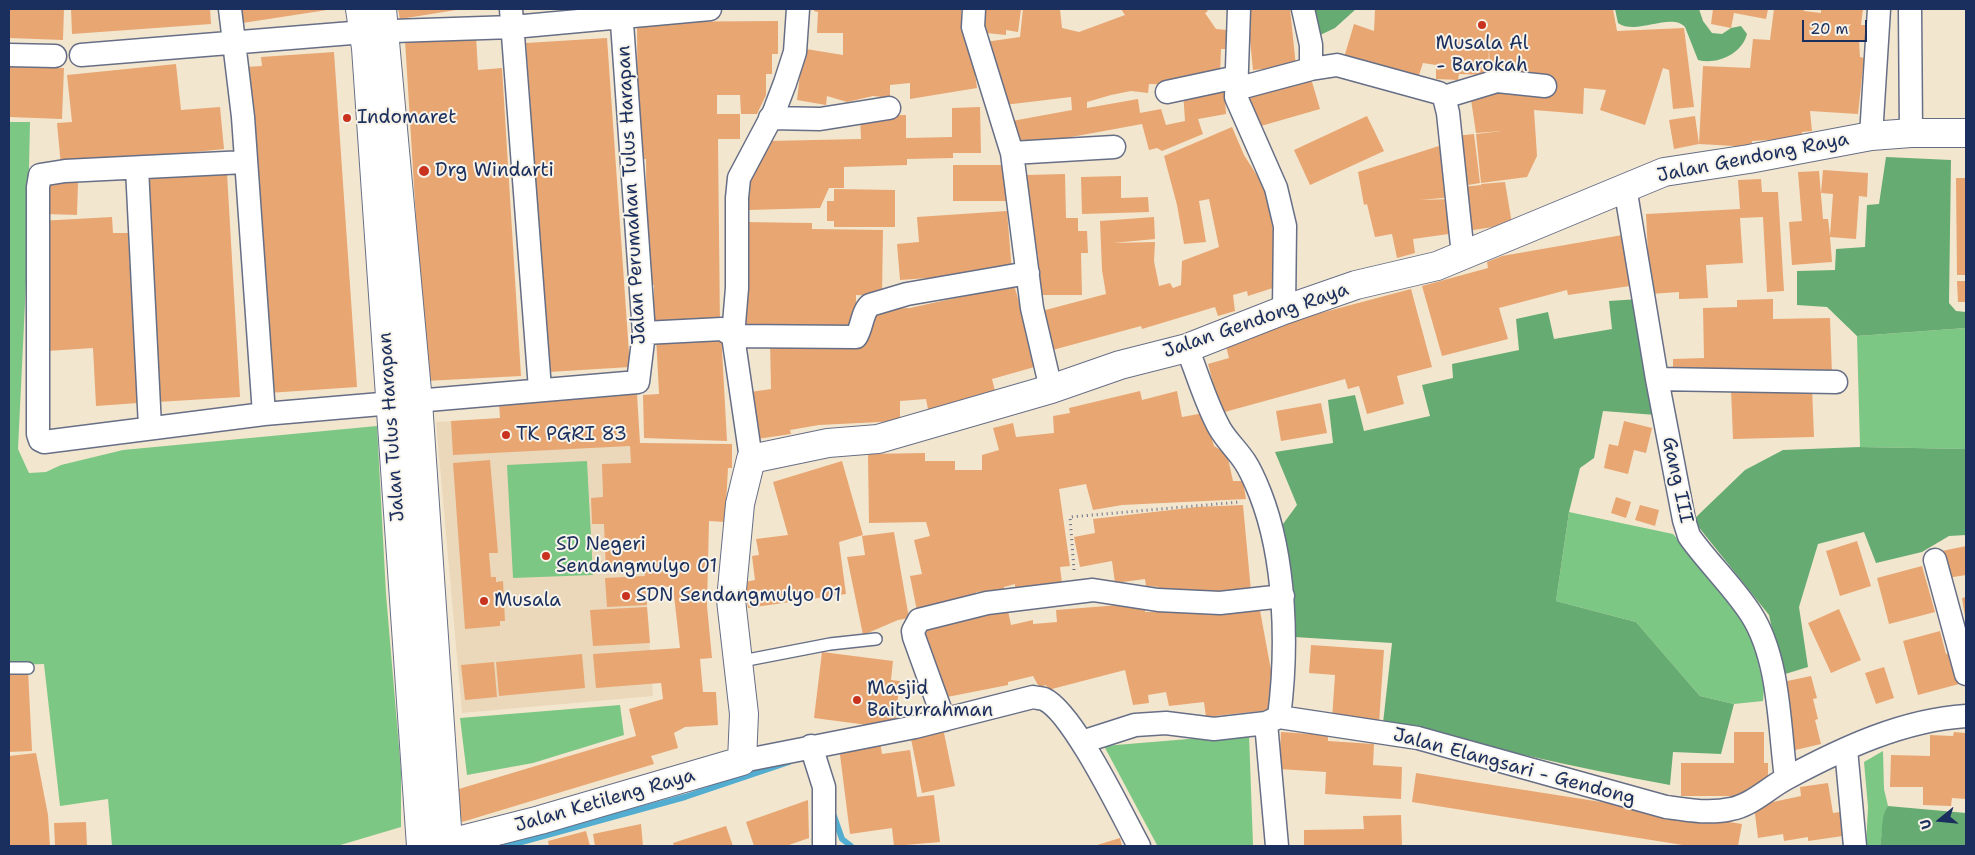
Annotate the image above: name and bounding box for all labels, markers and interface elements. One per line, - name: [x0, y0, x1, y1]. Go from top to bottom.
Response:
- scale bar: [1805, 10, 1870, 42]
- marker: Musala Al - Barokah: [1476, 19, 1488, 31]
- text: 20 m: [1810, 19, 1849, 39]
- place label: Musala Al - Barokah: [1435, 33, 1529, 77]
- street label: Jalan Perumahan Tulus Harapan: [613, 45, 651, 345]
- place label: Indomaret: [357, 107, 457, 129]
- marker: Indomaret: [341, 112, 353, 124]
- street label: Jalan Gendong Raya: [1655, 128, 1851, 188]
- place label: Drg Windarti: [435, 160, 554, 182]
- marker: Drg Windarti: [417, 164, 431, 178]
- street label: Jalan Gendong Raya: [1160, 279, 1352, 363]
- street label: Jalan Tulus Harapan: [374, 331, 410, 523]
- place label: TK PGRI 83: [516, 424, 627, 446]
- marker: TK PGRI 83: [500, 429, 512, 441]
- street label: Gang III: [1657, 435, 1697, 525]
- place label: SD Negeri Sendangmulyo 01: [556, 534, 717, 578]
- marker: SD Negeri Sendangmulyo 01: [540, 550, 552, 562]
- place label: SDN Sendangmulyo 01: [636, 585, 841, 607]
- place label: Musala: [494, 590, 561, 612]
- marker: SDN Sendangmulyo 01: [620, 590, 632, 602]
- marker: Musala: [478, 595, 490, 607]
- place label: Masjid Baiturrahman: [867, 678, 993, 722]
- marker: Masjid Baiturrahman: [851, 694, 863, 706]
- street label: Jalan Elangsari - Gendong: [1390, 724, 1638, 810]
- street label: Jalan Ketileng Raya: [512, 764, 698, 838]
- north arrow: [1915, 795, 1965, 845]
- text: U: [1916, 817, 1936, 832]

